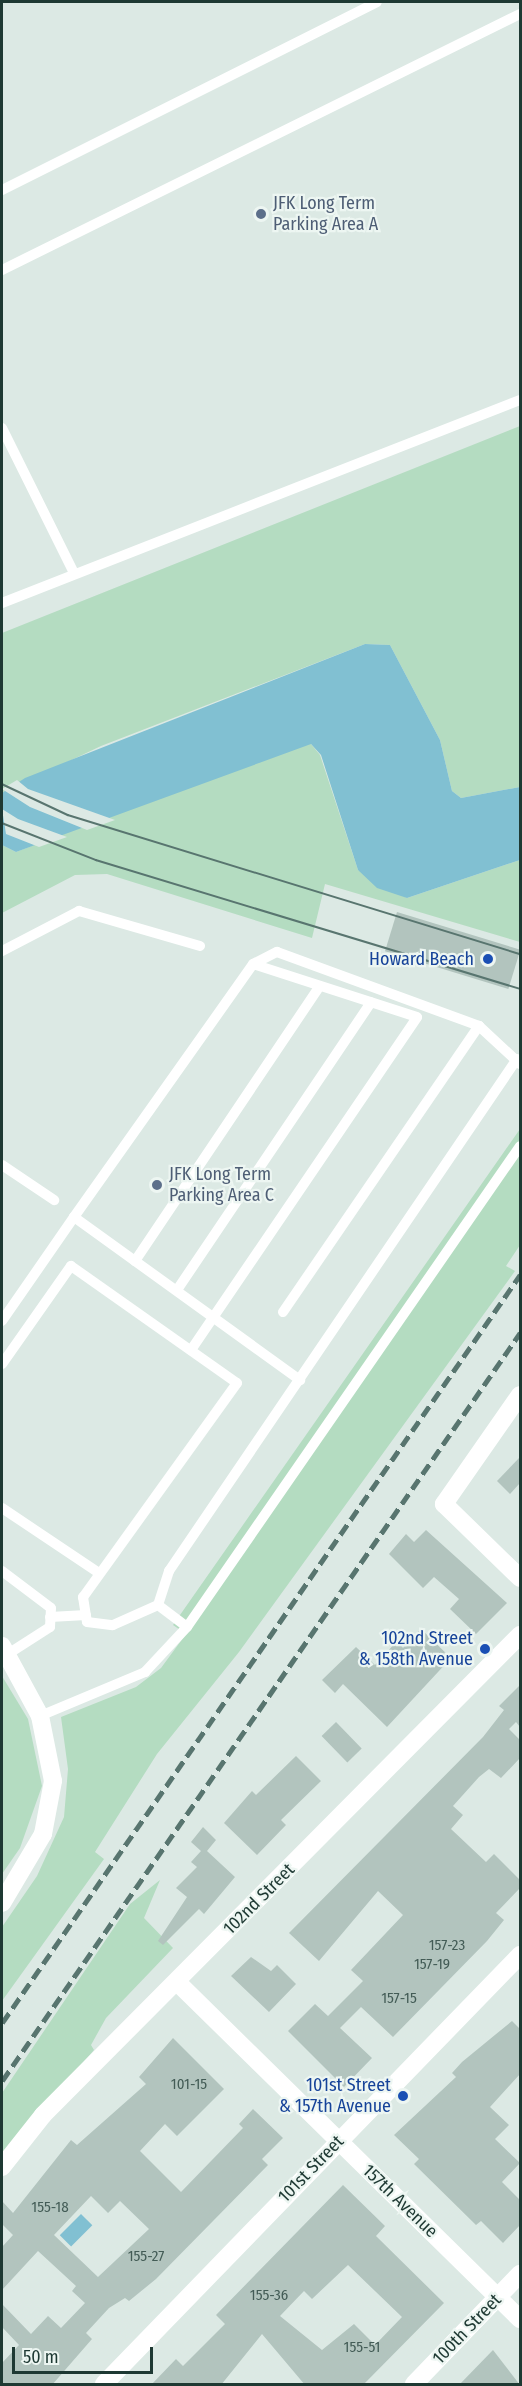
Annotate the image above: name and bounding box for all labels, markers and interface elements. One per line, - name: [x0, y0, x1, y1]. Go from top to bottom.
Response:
- place label: JFK Long Term Parking Area A: [273, 193, 378, 236]
- marker: JFK Long Term Parking Area A: [254, 207, 268, 221]
- place label: Howard Beach: [369, 948, 474, 970]
- marker: Howard Beach: [479, 950, 497, 968]
- place label: JFK Long Term Parking Area C: [169, 1164, 274, 1206]
- marker: JFK Long Term Parking Area C: [150, 1178, 164, 1192]
- place label: 102nd Street & 158th Avenue: [359, 1628, 473, 1670]
- marker: 102nd Street & 158th Avenue: [478, 1642, 492, 1656]
- street label: 102nd Street: [219, 1859, 299, 1939]
- house number: 157-23: [429, 1937, 465, 1955]
- house number: 157-19: [414, 1956, 450, 1974]
- house number: 157-15: [381, 1990, 417, 2008]
- place label: 101st Street & 157th Avenue: [279, 2075, 391, 2118]
- house number: 101-15: [171, 2076, 207, 2094]
- marker: 101st Street & 157th Avenue: [396, 2089, 410, 2103]
- street label: 101st Street: [274, 2131, 348, 2207]
- street label: 157th Avenue: [358, 2160, 442, 2242]
- house number: 155-18: [31, 2199, 69, 2217]
- house number: 155-27: [128, 2248, 164, 2266]
- house number: 155-36: [250, 2287, 288, 2305]
- street label: 100th Street: [428, 2289, 506, 2369]
- scale bar: [15, 2335, 156, 2373]
- house number: 155-51: [344, 2339, 380, 2357]
- text: 50 m: [23, 2346, 59, 2368]

